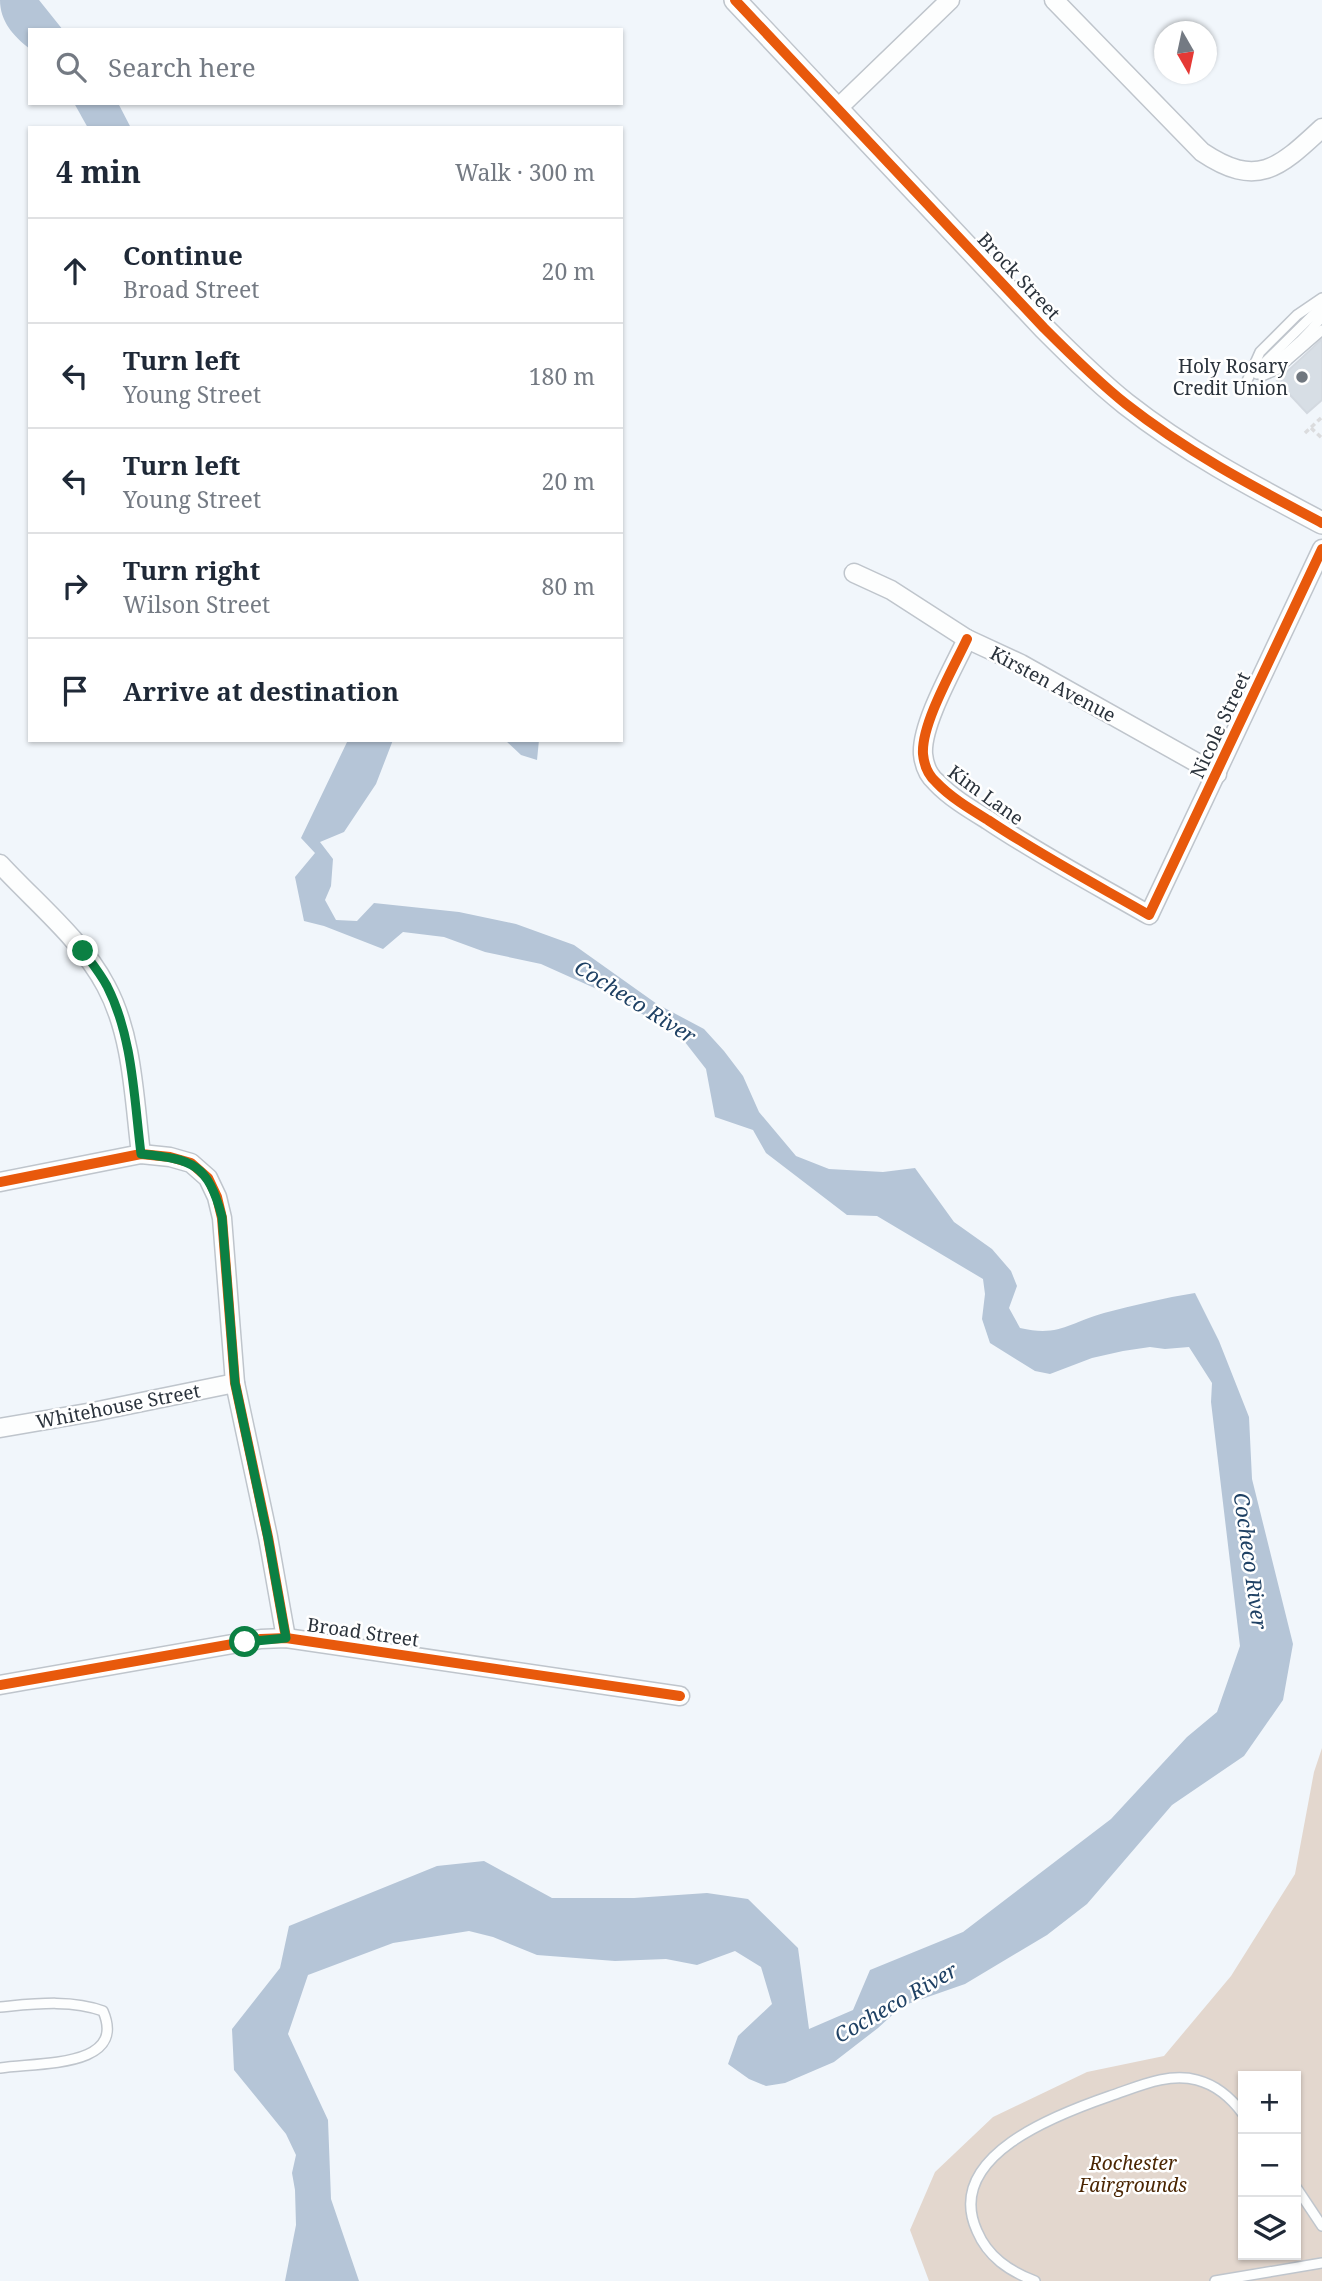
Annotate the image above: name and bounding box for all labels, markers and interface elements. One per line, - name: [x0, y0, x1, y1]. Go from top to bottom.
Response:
- north arrow: [1154, 21, 1217, 84]
- search box: [28, 28, 623, 105]
- icon: search: [52, 48, 90, 86]
- text: Search here: [108, 49, 256, 85]
- text: 4 min: [56, 151, 141, 192]
- text: Walk · 300 m: [455, 156, 595, 188]
- street label: Brock Street: [972, 227, 1066, 326]
- text: Continue: [123, 237, 243, 273]
- icon: ahead: [56, 252, 94, 290]
- text: 20 m: [542, 255, 595, 287]
- text: Broad Street: [123, 273, 259, 305]
- text: Turn left: [123, 342, 240, 378]
- place label: Holy Rosary Credit Union: [1173, 353, 1288, 401]
- icon: left: [56, 357, 94, 395]
- text: 180 m: [529, 360, 595, 392]
- marker: Holy Rosary Credit Union: [1294, 369, 1310, 385]
- text: Young Street: [123, 378, 261, 410]
- text: Turn left: [123, 447, 240, 483]
- icon: left: [56, 462, 94, 500]
- text: 20 m: [542, 465, 595, 497]
- text: Young Street: [123, 483, 261, 515]
- text: Turn right: [123, 552, 260, 588]
- icon: right: [56, 567, 94, 605]
- text: 80 m: [542, 570, 595, 602]
- text: Wilson Street: [123, 588, 270, 620]
- street label: Kirsten Avenue: [986, 640, 1120, 728]
- street label: Nicole Street: [1184, 667, 1256, 783]
- icon: arrive: [56, 672, 94, 710]
- text: Arrive at destination: [123, 673, 399, 709]
- street label: Kim Lane: [943, 759, 1029, 831]
- route end: [67, 935, 98, 966]
- water label: Cocheco River: [570, 953, 702, 1050]
- street label: Whitehouse Street: [34, 1377, 203, 1435]
- water label: Cocheco River: [1228, 1491, 1274, 1631]
- street label: Broad Street: [305, 1611, 421, 1653]
- route start: [229, 1626, 260, 1657]
- water label: Cocheco River: [829, 1955, 962, 2049]
- map controls: [1238, 2071, 1301, 2260]
- button: +: [1238, 2071, 1301, 2134]
- button: −: [1238, 2134, 1301, 2197]
- park label: Rochester Fairgrounds: [1078, 2150, 1187, 2198]
- button: layers: [1238, 2197, 1301, 2260]

